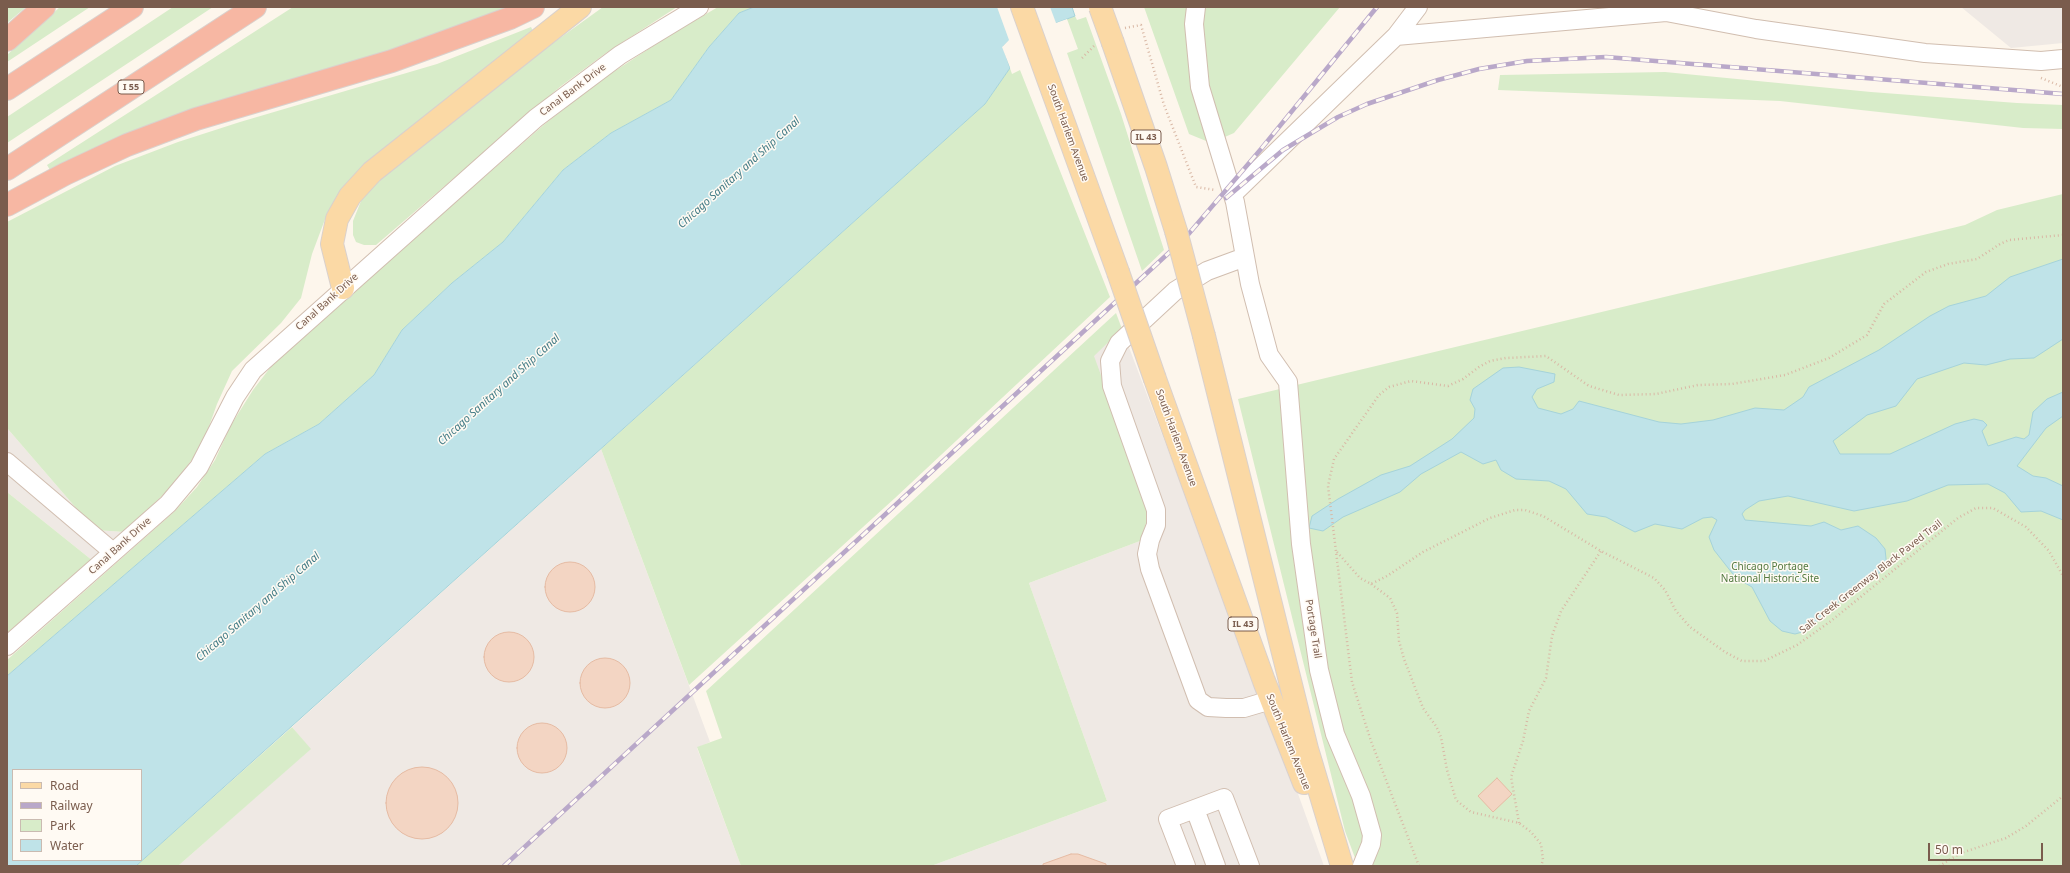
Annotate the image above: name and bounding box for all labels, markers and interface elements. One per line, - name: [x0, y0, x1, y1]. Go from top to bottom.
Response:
- street label: Canal Bank Drive: [537, 61, 609, 119]
- road number: I 55: [118, 80, 144, 94]
- street label: South Harlem Avenue: [1045, 83, 1091, 183]
- water label: Chicago Sanitary and Ship Canal: [675, 115, 803, 231]
- road number: IL 43: [1131, 130, 1161, 144]
- street label: Canal Bank Drive: [293, 271, 361, 333]
- water label: Chicago Sanitary and Ship Canal: [435, 332, 563, 448]
- street label: South Harlem Avenue: [1153, 388, 1199, 488]
- street label: Canal Bank Drive: [86, 515, 154, 577]
- street label: Salt Creek Greenway Black Paved Trail: [1797, 518, 1945, 636]
- water label: Chicago Sanitary and Ship Canal: [193, 550, 323, 664]
- park label: Chicago Portage National Historic Site: [1721, 561, 1819, 584]
- street label: Portage Trail: [1302, 599, 1324, 659]
- road number: IL 43: [1228, 617, 1258, 631]
- street label: South Harlem Avenue: [1263, 692, 1313, 792]
- legend: [12, 769, 142, 861]
- text: Road: [50, 777, 79, 794]
- text: Railway: [50, 797, 93, 814]
- text: Park: [50, 817, 75, 834]
- scale bar: [1930, 835, 2045, 861]
- text: Water: [50, 837, 84, 854]
- text: 50 m: [1935, 841, 1963, 858]

